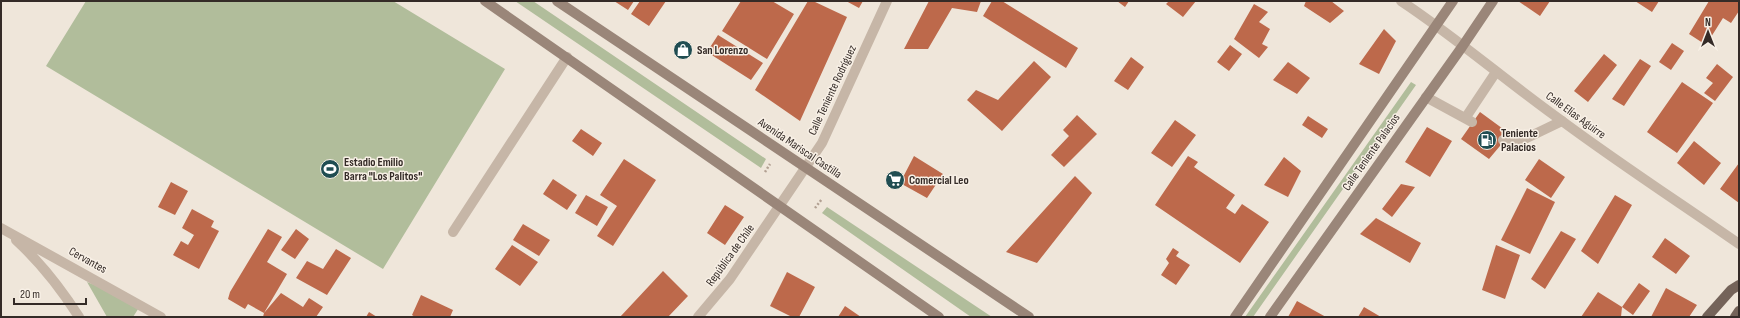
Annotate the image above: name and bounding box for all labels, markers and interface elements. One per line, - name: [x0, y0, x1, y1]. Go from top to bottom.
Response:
- north arrow: [1688, 12, 1728, 52]
- text: N: [1705, 16, 1711, 29]
- shop icon: San Lorenzo: [672, 39, 694, 61]
- street label: Calle Teniente Rodríguez: [805, 42, 860, 138]
- place label: San Lorenzo: [697, 43, 748, 58]
- street label: Calle Elías Aguirre: [1543, 89, 1609, 142]
- street label: Calle Teniente Palacios: [1339, 111, 1404, 194]
- street label: Avenida Mariscal Castilla: [754, 114, 845, 182]
- place label: Teniente Palacios: [1501, 126, 1538, 155]
- fuel station icon: Teniente Palacios: [1476, 129, 1498, 151]
- place label: Estadio Emilio Barra "Los Palitos": [344, 155, 422, 184]
- sports icon: Estadio Emilio Barra "Los Palitos": [319, 158, 341, 180]
- supermarket icon: Comercial Leo: [884, 169, 906, 191]
- place label: Comercial Leo: [909, 173, 969, 188]
- street label: República de Chile: [703, 221, 758, 289]
- street label: Cervantes: [66, 244, 109, 277]
- scale bar: [14, 280, 86, 306]
- text: 20 m: [20, 287, 40, 302]

